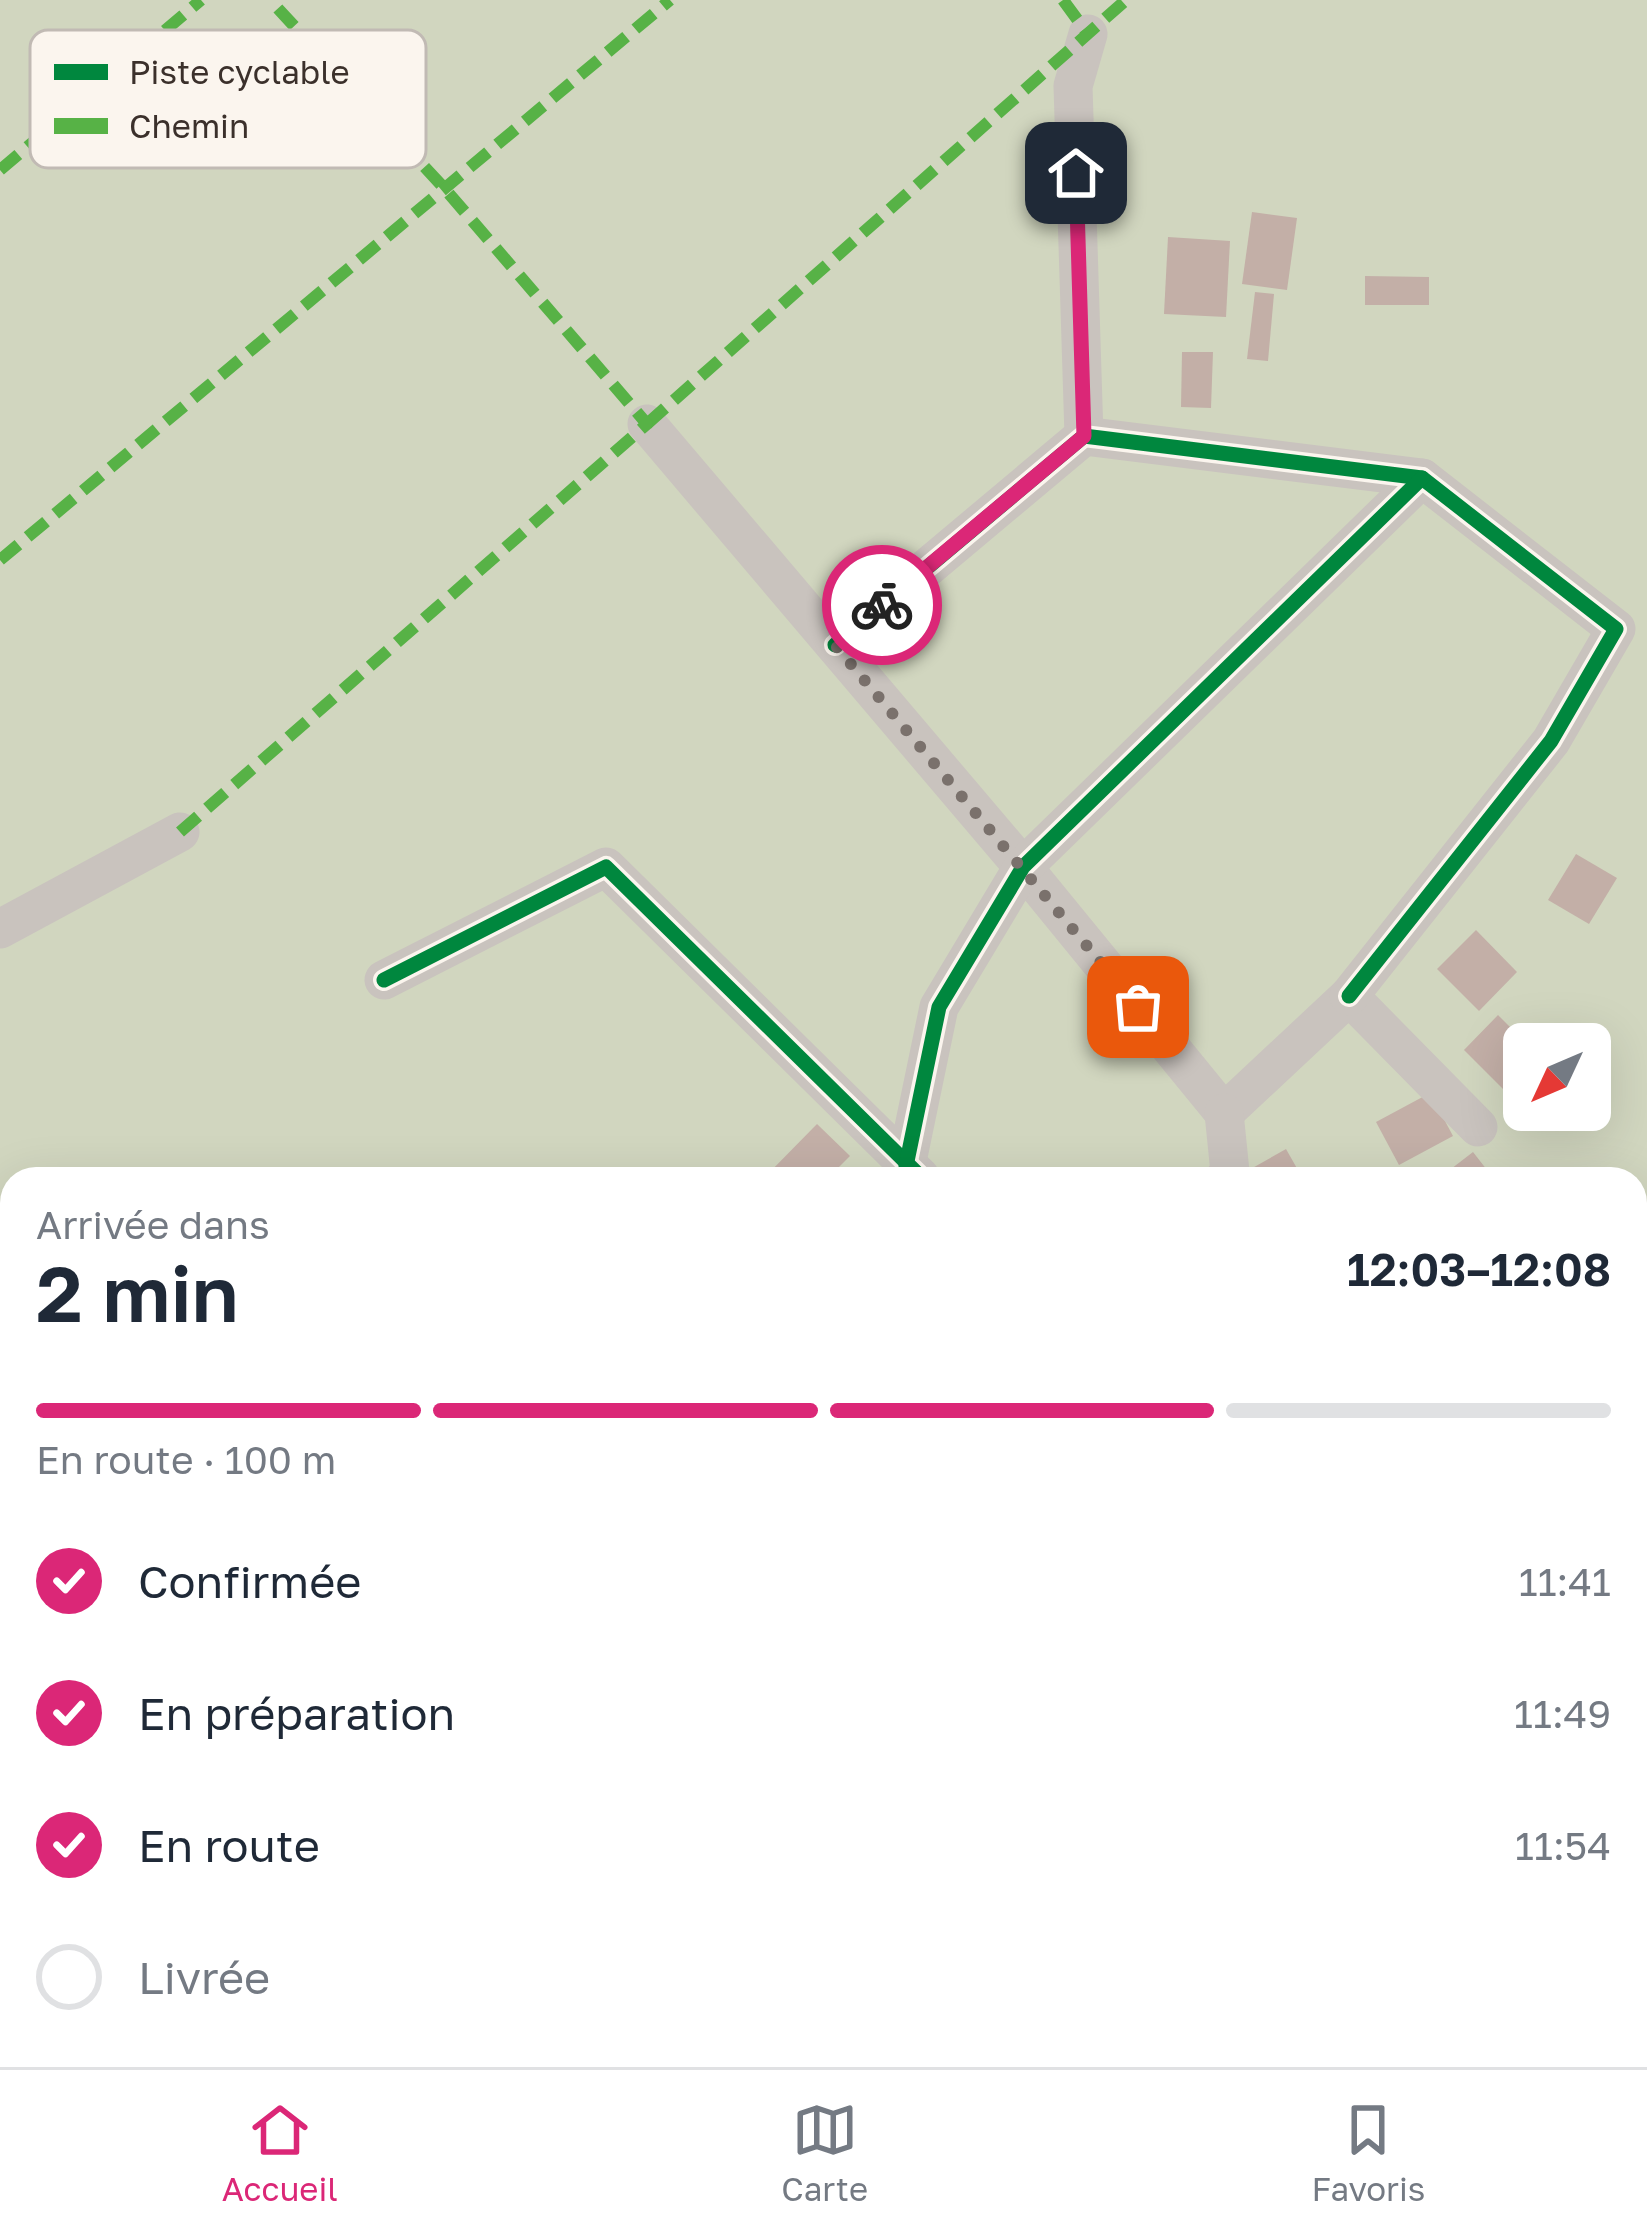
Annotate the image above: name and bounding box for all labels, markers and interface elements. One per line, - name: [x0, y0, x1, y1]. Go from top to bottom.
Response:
- legend: [30, 30, 426, 168]
- text: Piste cyclable: [129, 52, 350, 91]
- text: Chemin: [129, 106, 249, 145]
- pin: [1025, 122, 1127, 224]
- icon: home: [1043, 140, 1109, 206]
- courier: [822, 545, 942, 665]
- icon: bike: [849, 572, 915, 638]
- pin: [1087, 956, 1189, 1058]
- icon: bag: [1105, 974, 1171, 1040]
- north arrow: [1503, 1023, 1611, 1131]
- map controls: [1503, 1023, 1611, 1131]
- text: Arrivée dans: [36, 1201, 270, 1248]
- text: 12:03–12:08: [1347, 1242, 1611, 1296]
- text: 2 min: [36, 1246, 239, 1339]
- text: En route · 100 m: [36, 1436, 336, 1483]
- icon: check: [36, 1548, 102, 1614]
- text: Confirmée: [138, 1554, 361, 1608]
- text: 11:41: [1519, 1558, 1611, 1605]
- icon: check: [36, 1680, 102, 1746]
- text: En préparation: [138, 1686, 455, 1740]
- text: 11:49: [1514, 1690, 1611, 1737]
- icon: check: [36, 1812, 102, 1878]
- text: En route: [138, 1818, 320, 1872]
- text: 11:54: [1515, 1822, 1611, 1869]
- text: Livrée: [138, 1950, 270, 2004]
- tab: Accueil: [222, 2097, 338, 2208]
- tab: Carte: [781, 2097, 868, 2208]
- tab: Favoris: [1312, 2097, 1425, 2208]

